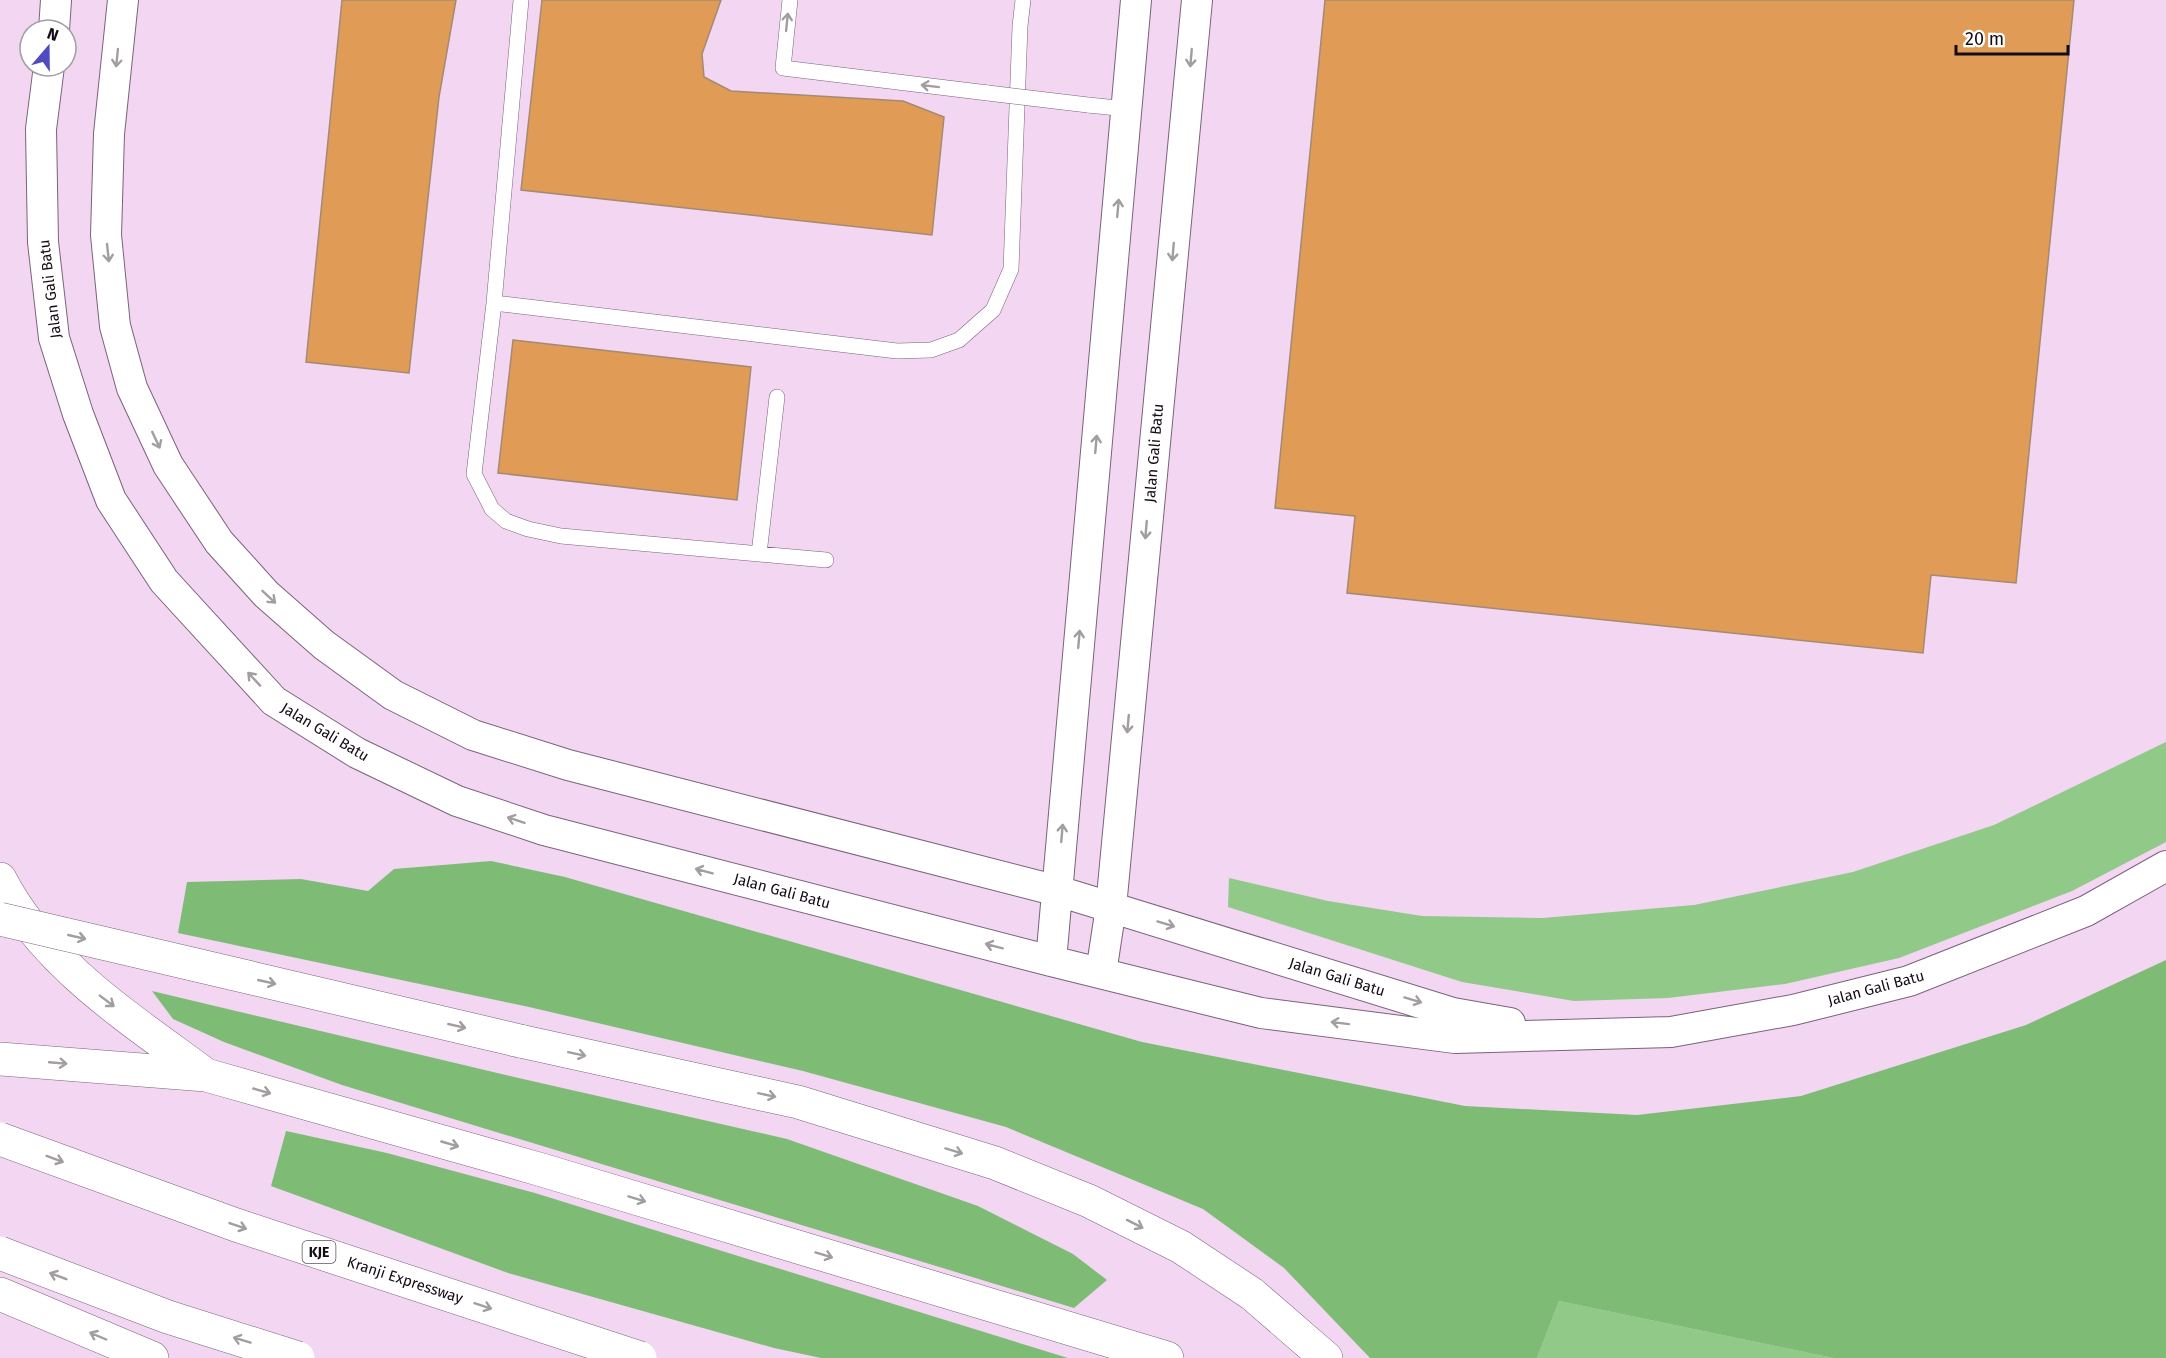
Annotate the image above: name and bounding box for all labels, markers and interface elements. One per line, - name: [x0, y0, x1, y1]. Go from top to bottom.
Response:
- one-way arrow: [782, 12, 793, 32]
- north arrow: [18, 18, 78, 78]
- scale bar: [1956, 18, 2068, 56]
- text: N: [45, 24, 61, 45]
- text: 20 m: [1965, 28, 2004, 50]
- one-way arrow: [111, 48, 122, 68]
- one-way arrow: [1185, 48, 1196, 68]
- one-way arrow: [921, 80, 941, 91]
- one-way arrow: [1113, 199, 1124, 219]
- street label: Jalan Gali Batu: [35, 239, 65, 339]
- one-way arrow: [103, 242, 114, 262]
- one-way arrow: [1167, 242, 1178, 262]
- street label: Jalan Gali Batu: [1141, 403, 1167, 503]
- one-way arrow: [151, 430, 163, 448]
- one-way arrow: [1091, 435, 1102, 455]
- one-way arrow: [1140, 520, 1151, 540]
- one-way arrow: [262, 590, 277, 604]
- one-way arrow: [1074, 629, 1085, 649]
- one-way arrow: [247, 672, 261, 687]
- street label: Jalan Gali Batu: [278, 699, 372, 765]
- one-way arrow: [1122, 714, 1133, 734]
- one-way arrow: [507, 814, 526, 825]
- one-way arrow: [1057, 823, 1068, 843]
- one-way arrow: [695, 865, 714, 876]
- street label: Jalan Gali Batu: [732, 869, 832, 913]
- one-way arrow: [1156, 919, 1175, 930]
- one-way arrow: [68, 931, 87, 943]
- one-way arrow: [985, 940, 1004, 951]
- street label: Jalan Gali Batu: [1287, 954, 1387, 1000]
- street label: Jalan Gali Batu: [1826, 966, 1926, 1010]
- one-way arrow: [257, 976, 276, 988]
- one-way arrow: [99, 994, 115, 1007]
- one-way arrow: [1403, 995, 1422, 1006]
- one-way arrow: [1331, 1017, 1351, 1028]
- one-way arrow: [447, 1021, 466, 1033]
- one-way arrow: [567, 1048, 586, 1060]
- one-way arrow: [48, 1058, 68, 1069]
- one-way arrow: [252, 1086, 271, 1097]
- one-way arrow: [757, 1090, 776, 1102]
- one-way arrow: [440, 1139, 459, 1150]
- one-way arrow: [944, 1146, 963, 1157]
- one-way arrow: [45, 1154, 64, 1165]
- one-way arrow: [627, 1194, 646, 1205]
- one-way arrow: [1125, 1218, 1143, 1230]
- one-way arrow: [228, 1221, 247, 1232]
- road number: KJE: [302, 1241, 336, 1263]
- one-way arrow: [814, 1250, 833, 1261]
- street label: Kranji Expressway: [345, 1253, 466, 1307]
- one-way arrow: [49, 1269, 68, 1280]
- one-way arrow: [473, 1301, 492, 1312]
- one-way arrow: [90, 1329, 108, 1341]
- one-way arrow: [233, 1334, 252, 1345]

